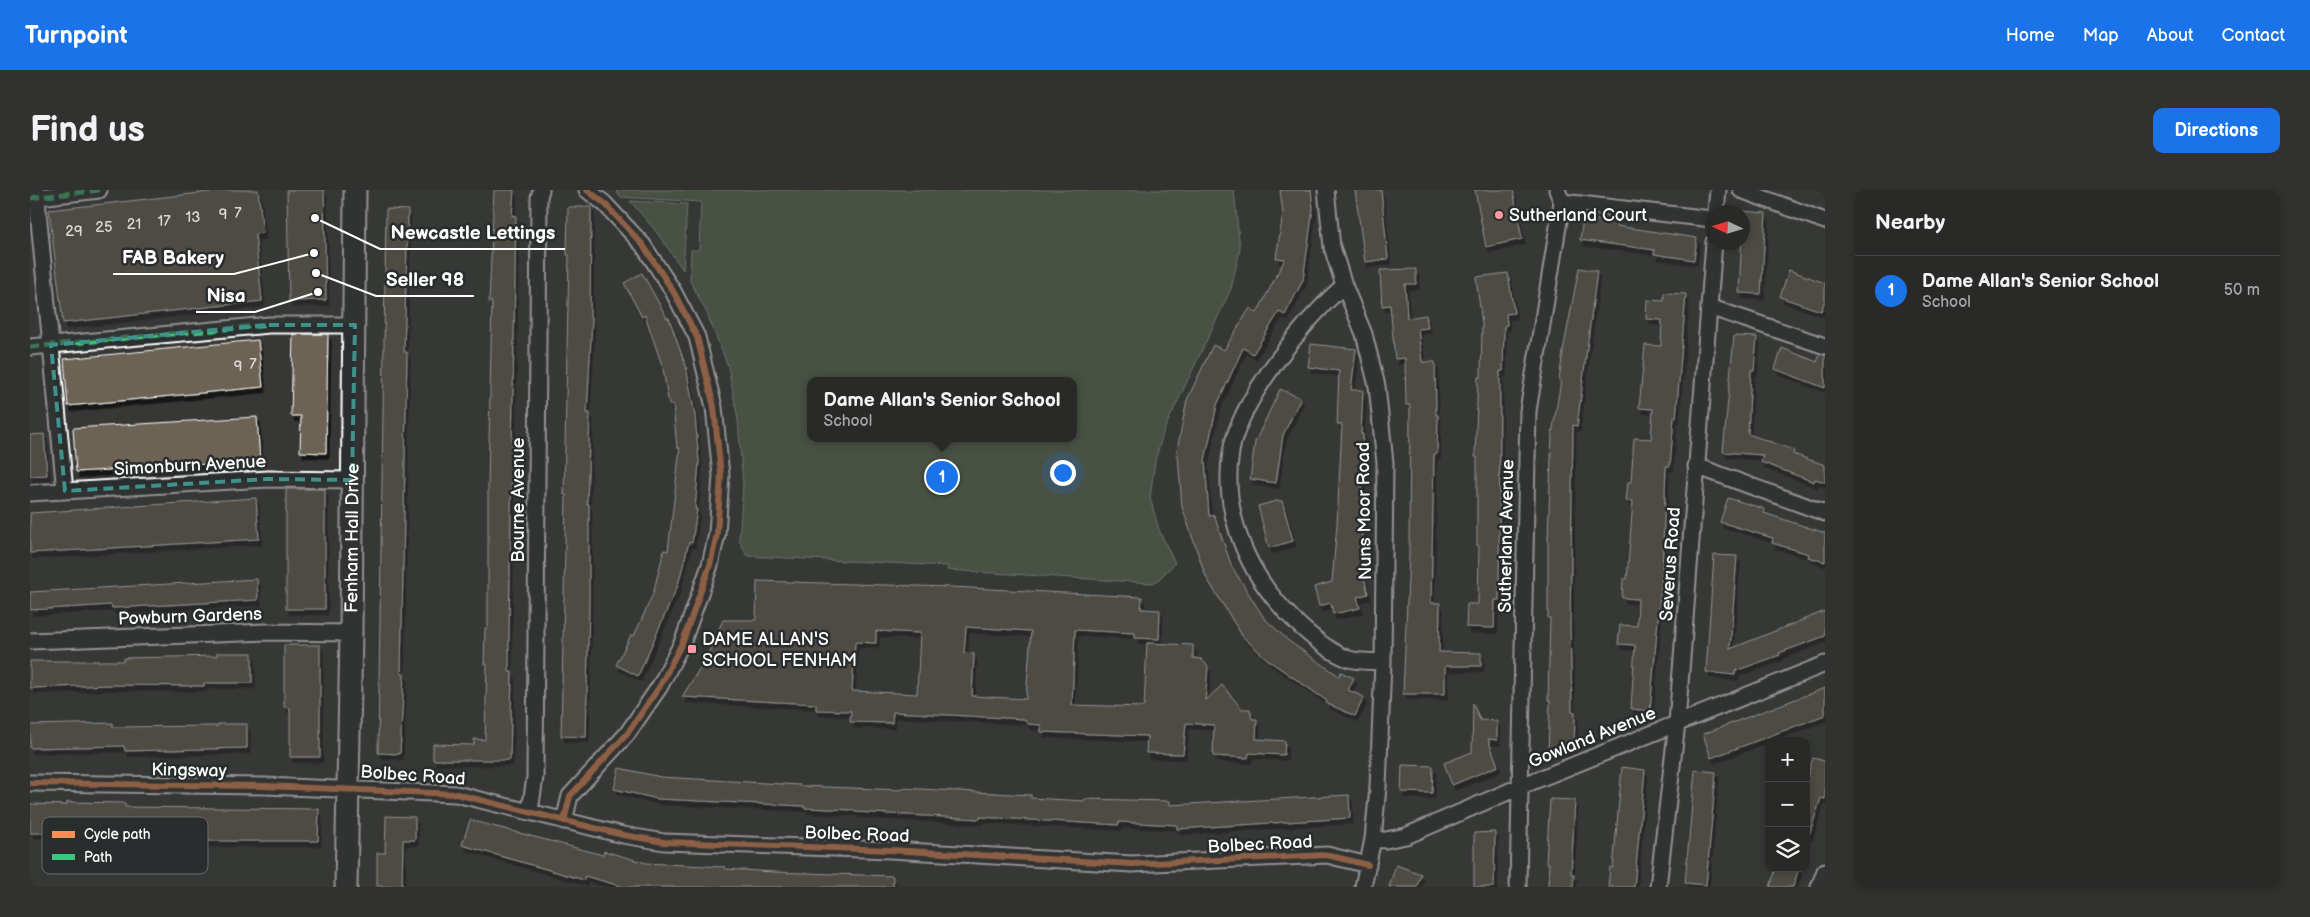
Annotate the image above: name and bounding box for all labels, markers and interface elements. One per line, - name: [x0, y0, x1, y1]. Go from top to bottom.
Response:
- text: Turnpoint: [25, 21, 128, 50]
- text: Home: [2006, 25, 2055, 46]
- text: Map: [2083, 25, 2119, 46]
- text: About: [2147, 25, 2194, 46]
- text: Contact: [2222, 25, 2285, 46]
- button: Directions: [2153, 108, 2280, 153]
- text: Find us: [30, 109, 145, 152]
- house number: 7: [234, 204, 242, 223]
- house number: 9: [219, 205, 227, 224]
- place label: Sutherland Court: [1509, 205, 1648, 226]
- north arrow: [1705, 205, 1750, 250]
- house number: 13: [185, 208, 201, 227]
- marker: Sutherland Court: [1493, 209, 1505, 221]
- text: Nearby: [1875, 210, 1945, 235]
- house number: 17: [157, 212, 171, 231]
- house number: 21: [127, 215, 141, 234]
- callout: Newcastle Lettings: [380, 215, 565, 249]
- house number: 25: [95, 218, 113, 237]
- house number: 29: [65, 222, 83, 241]
- text: Newcastle Lettings: [391, 222, 555, 245]
- callout: FAB Bakery: [113, 240, 234, 274]
- text: FAB Bakery: [122, 247, 224, 270]
- callout: Seller 98: [376, 262, 474, 296]
- text: Seller 98: [386, 269, 464, 292]
- text: Dame Allan's Senior School: [1922, 270, 2159, 293]
- callout: Nisa: [196, 278, 255, 312]
- text: 1: [1888, 281, 1894, 300]
- text: 50 m: [2224, 281, 2260, 300]
- text: Nisa: [206, 285, 246, 308]
- text: School: [1922, 293, 1971, 312]
- house number: 7: [249, 355, 257, 374]
- house number: 9: [234, 357, 242, 376]
- popup: [807, 377, 1077, 442]
- text: Dame Allan's Senior School: [823, 389, 1061, 412]
- text: School: [823, 412, 872, 431]
- street label: Bourne Avenue: [508, 437, 529, 563]
- street label: Nuns Moor Road: [1353, 442, 1376, 580]
- street label: Simonburn Avenue: [113, 451, 267, 480]
- pin: 1: [926, 458, 958, 496]
- street label: Sutherland Avenue: [1495, 459, 1518, 613]
- your location: [1050, 460, 1076, 486]
- street label: Fenham Hall Drive: [341, 463, 364, 613]
- street label: Severus Road: [1656, 506, 1685, 622]
- street label: Powburn Gardens: [118, 603, 263, 630]
- place label: DAME ALLAN'S SCHOOL FENHAM: [702, 629, 857, 671]
- marker: DAME ALLAN'S SCHOOL FENHAM: [686, 643, 698, 655]
- street label: Gowland Avenue: [1525, 702, 1659, 773]
- map controls: [1765, 737, 1810, 872]
- button: +: [1765, 737, 1810, 782]
- street label: Kingsway: [151, 759, 228, 782]
- street label: Bolbec Road: [360, 761, 466, 790]
- button: −: [1765, 782, 1810, 827]
- legend: [42, 817, 208, 874]
- street label: Bolbec Road: [804, 822, 910, 847]
- text: Cycle path: [84, 826, 151, 843]
- button: layers: [1765, 827, 1810, 872]
- street label: Bolbec Road: [1207, 831, 1313, 858]
- text: Path: [84, 849, 112, 866]

